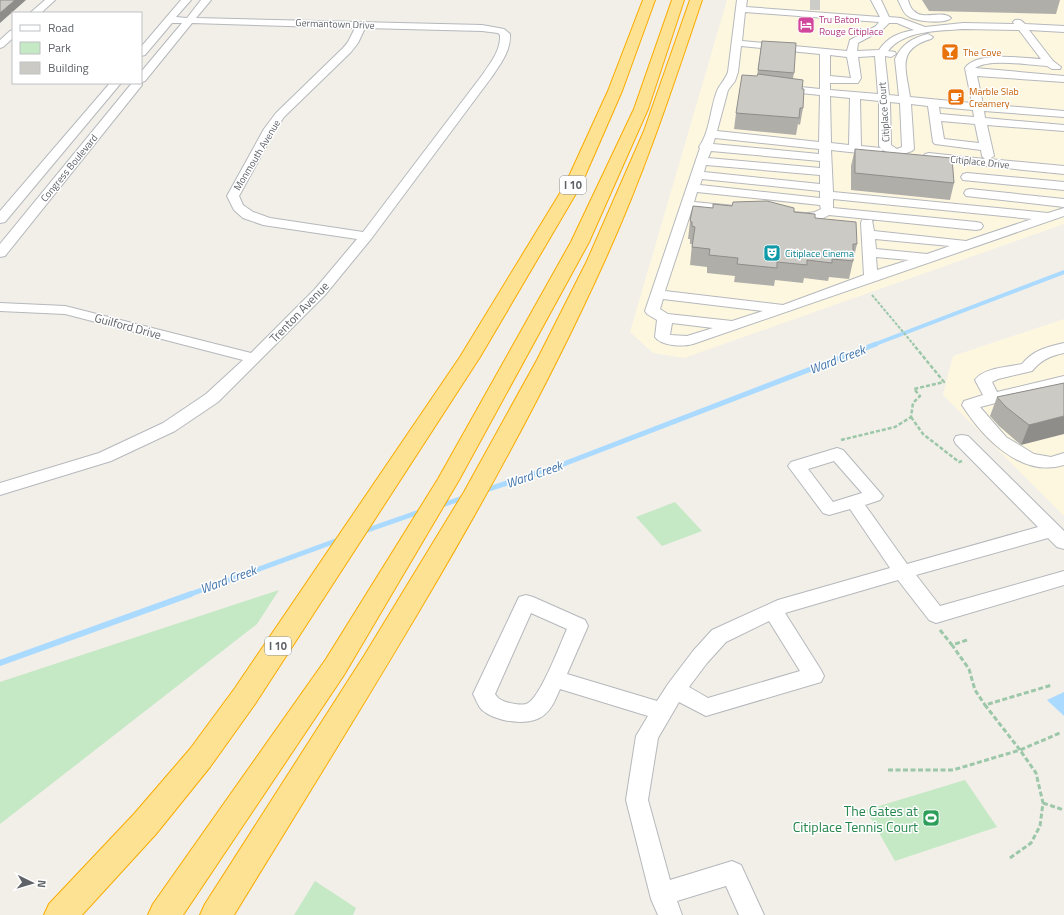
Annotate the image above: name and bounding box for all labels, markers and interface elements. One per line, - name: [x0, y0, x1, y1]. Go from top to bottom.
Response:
- legend: [12, 12, 142, 84]
- place label: Tru Baton Rouge Citiplace: [819, 12, 883, 39]
- street label: Germantown Drive: [295, 15, 375, 33]
- hotel icon: Tru Baton Rouge Citiplace: [796, 15, 816, 35]
- text: Road: [48, 18, 74, 37]
- text: Park: [48, 38, 71, 57]
- bar icon: The Cove: [940, 42, 960, 62]
- place label: The Cove: [963, 45, 1001, 60]
- text: Building: [48, 58, 89, 77]
- street label: Citiplace Court: [874, 81, 894, 143]
- place label: Marble Slab Creamery: [969, 84, 1019, 111]
- cafe icon: Marble Slab Creamery: [946, 87, 966, 107]
- street label: Monmouth Avenue: [230, 117, 284, 193]
- street label: Congress Boulevard: [37, 131, 101, 205]
- street label: Citiplace Drive: [950, 151, 1010, 173]
- road number: I 10: [560, 176, 586, 194]
- theatre icon: Citiplace Cinema: [762, 243, 782, 263]
- place label: Citiplace Cinema: [785, 246, 854, 261]
- street label: Trenton Avenue: [265, 277, 333, 347]
- street label: Guilford Drive: [92, 308, 164, 344]
- water label: Ward Creek: [806, 338, 870, 379]
- water label: Ward Creek: [503, 454, 567, 493]
- water label: Ward Creek: [197, 559, 261, 598]
- road number: I 10: [265, 637, 291, 655]
- place label: The Gates at Citiplace Tennis Court: [793, 800, 918, 837]
- sports icon: The Gates at Citiplace Tennis Court: [921, 808, 941, 828]
- north arrow: [12, 863, 52, 903]
- text: N: [34, 879, 50, 888]

